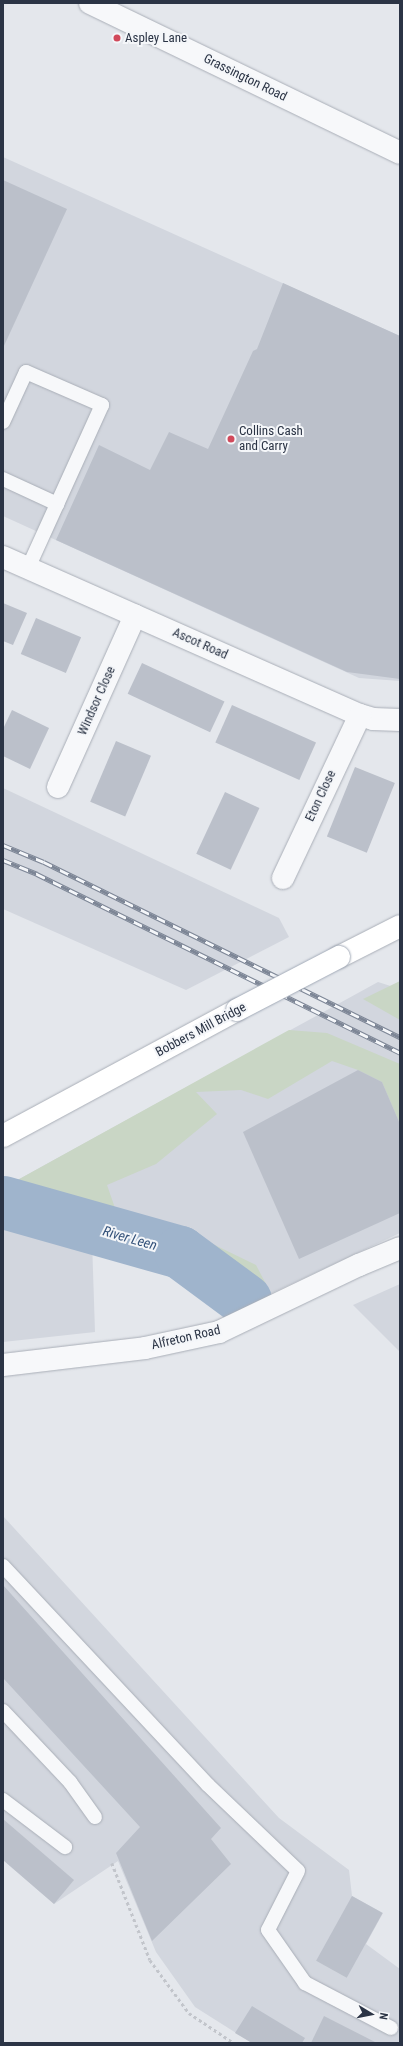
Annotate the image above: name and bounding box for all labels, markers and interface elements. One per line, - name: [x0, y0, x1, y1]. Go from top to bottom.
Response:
- place label: Aspley Lane: [125, 30, 187, 46]
- marker: Aspley Lane: [112, 33, 122, 43]
- street label: Grassington Road: [201, 51, 289, 105]
- place label: Collins Cash and Carry: [239, 424, 303, 455]
- marker: Collins Cash and Carry: [226, 434, 236, 444]
- street label: Ascot Road: [170, 625, 230, 663]
- street label: Windsor Close: [75, 664, 119, 738]
- street label: Eton Close: [302, 768, 340, 824]
- street label: Bobbers Mill Bridge: [153, 1000, 249, 1060]
- water label: River Leen: [101, 1222, 159, 1254]
- street label: Alfreton Road: [150, 1323, 222, 1353]
- north arrow: [351, 1994, 391, 2034]
- text: N: [376, 2012, 390, 2021]

